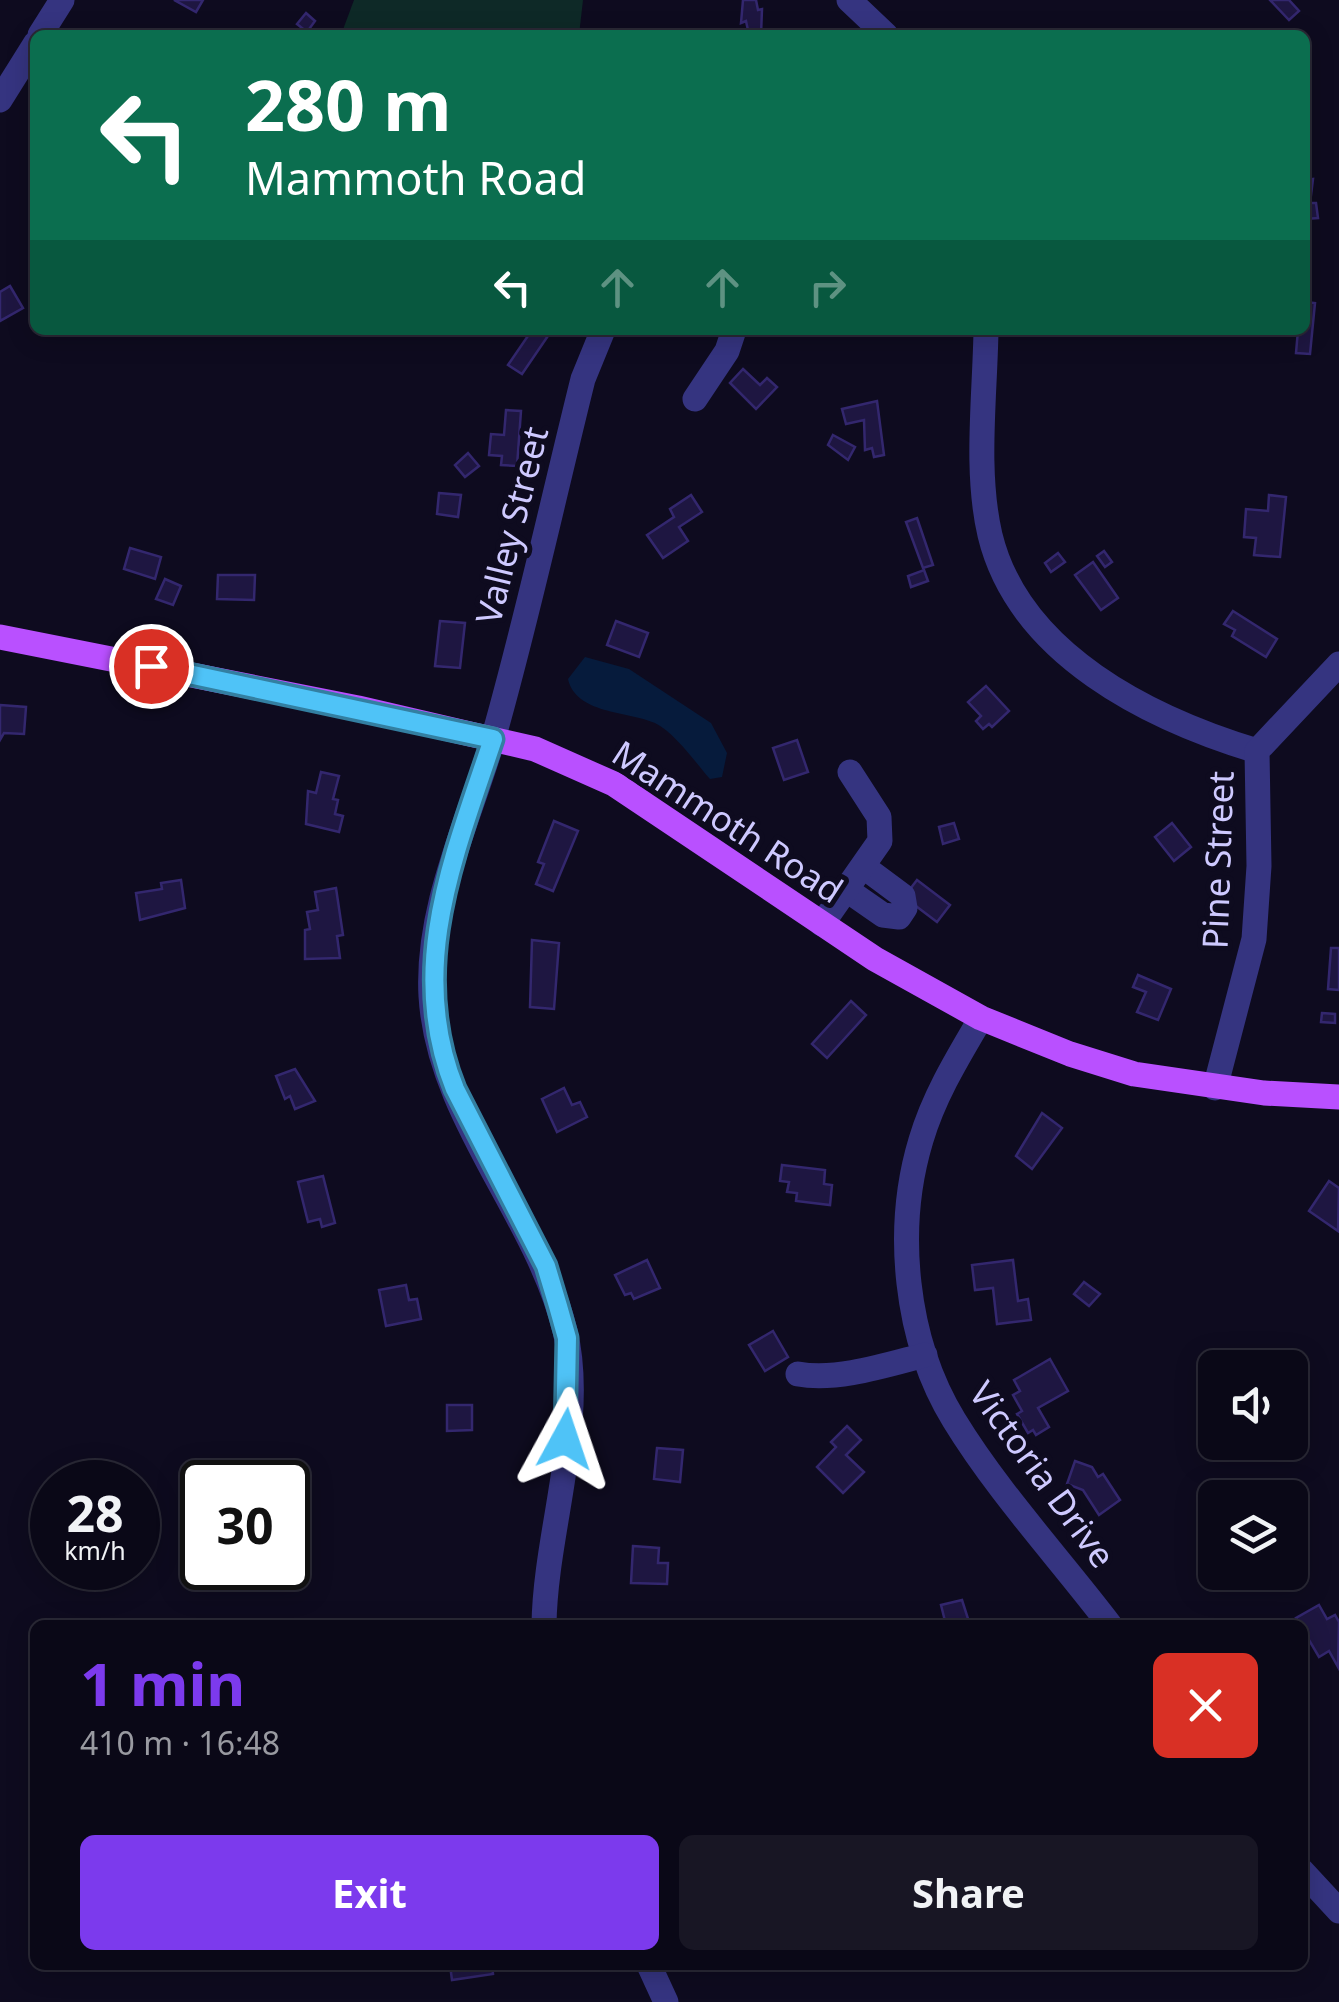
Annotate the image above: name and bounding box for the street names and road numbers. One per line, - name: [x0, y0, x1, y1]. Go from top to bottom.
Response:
- street label: Valley Street: [464, 421, 558, 629]
- street label: Mammoth Road: [604, 729, 852, 913]
- street label: Pine Street: [1190, 770, 1244, 950]
- street label: Victoria Drive: [960, 1371, 1126, 1577]

